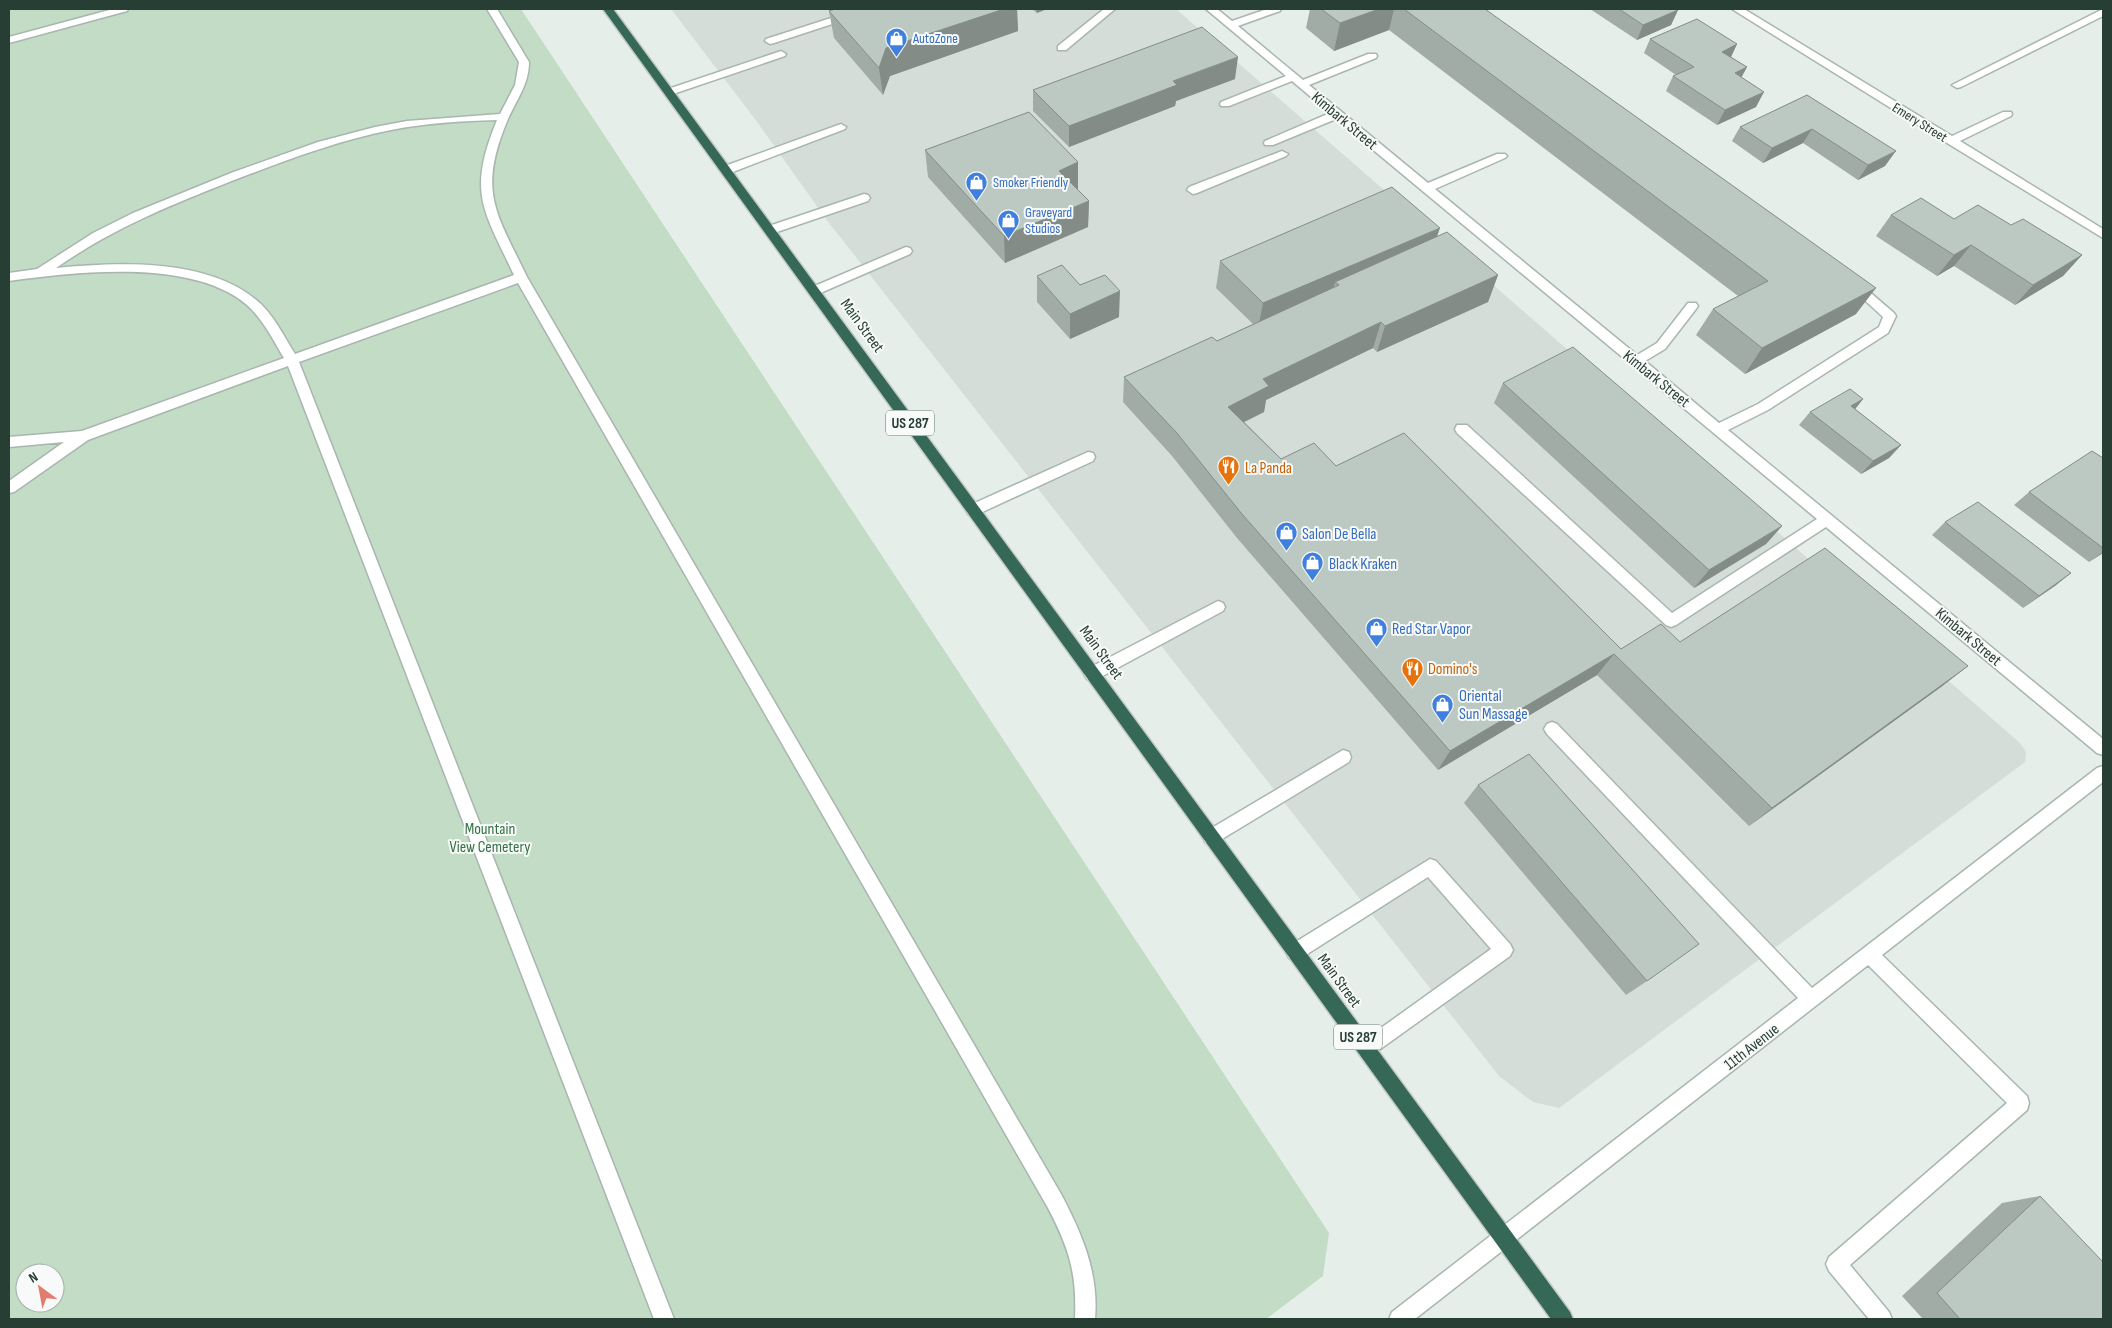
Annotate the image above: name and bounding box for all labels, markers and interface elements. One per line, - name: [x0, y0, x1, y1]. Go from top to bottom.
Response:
- shop icon: AutoZone: [885, 26, 909, 57]
- place label: AutoZone: [912, 30, 958, 47]
- street label: Kimbark Street: [1307, 88, 1381, 154]
- street label: Emery Street: [1889, 99, 1950, 146]
- shop icon: Smoker Friendly: [965, 170, 989, 201]
- place label: Smoker Friendly: [993, 174, 1069, 191]
- place label: Graveyard Studios: [1025, 204, 1072, 237]
- shop icon: Graveyard Studios: [997, 208, 1021, 239]
- street label: Main Street: [836, 295, 888, 357]
- street label: Kimbark Street: [1619, 347, 1693, 412]
- road number: US 287: [886, 410, 934, 436]
- restaurant icon: La Panda: [1217, 455, 1241, 486]
- place label: La Panda: [1245, 459, 1292, 478]
- shop icon: Salon De Bella: [1274, 521, 1298, 552]
- place label: Salon De Bella: [1302, 525, 1377, 544]
- shop icon: Black Kraken: [1301, 551, 1325, 582]
- place label: Black Kraken: [1329, 555, 1397, 574]
- street label: Kimbark Street: [1931, 604, 2005, 670]
- shop icon: Red Star Vapor: [1364, 616, 1388, 647]
- place label: Red Star Vapor: [1392, 620, 1471, 639]
- street label: Main Street: [1075, 622, 1127, 684]
- restaurant icon: Domino's: [1400, 656, 1424, 687]
- place label: Domino's: [1428, 660, 1478, 679]
- place label: Oriental Sun Massage: [1459, 687, 1528, 724]
- shop icon: Oriental Sun Massage: [1431, 692, 1455, 723]
- park label: Mountain View Cemetery: [450, 820, 530, 857]
- street label: Main Street: [1313, 950, 1365, 1012]
- street label: 11th Avenue: [1721, 1020, 1783, 1075]
- road number: US 287: [1334, 1024, 1382, 1050]
- north arrow: [15, 1263, 65, 1313]
- text: N: [26, 1268, 41, 1287]

